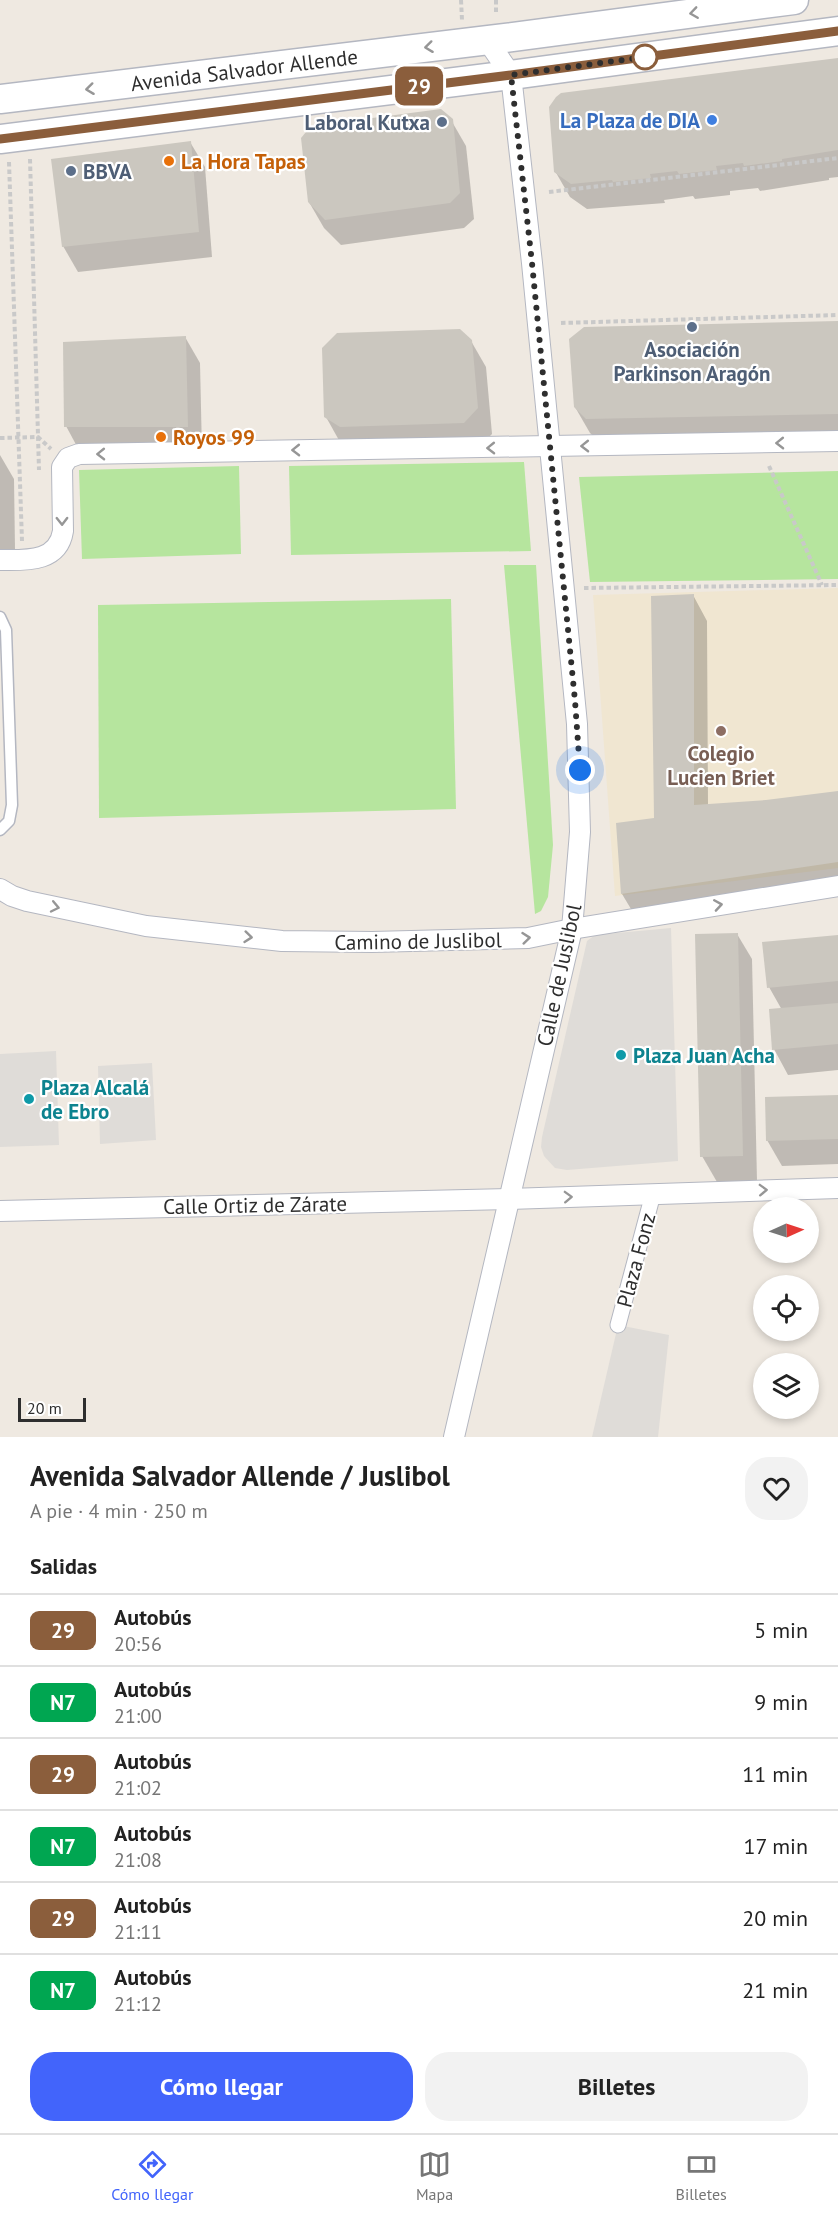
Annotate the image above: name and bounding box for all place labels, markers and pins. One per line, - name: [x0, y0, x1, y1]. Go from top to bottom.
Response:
- unlabelled marker: [632, 44, 658, 70]
- place label: La Plaza de DIA: [560, 107, 700, 134]
- place label: Laboral Kutxa: [304, 109, 430, 136]
- marker: La Plaza de DIA: [705, 113, 719, 127]
- marker: Laboral Kutxa: [435, 115, 449, 129]
- place label: La Hora Tapas: [181, 148, 306, 175]
- marker: La Hora Tapas: [162, 154, 176, 168]
- place label: BBVA: [83, 158, 132, 185]
- marker: BBVA: [64, 164, 78, 178]
- marker: Asociación Parkinson Aragón: [685, 320, 699, 334]
- place label: Asociación Parkinson Aragón: [613, 336, 771, 387]
- place label: Royos 99: [173, 424, 255, 451]
- marker: Royos 99: [154, 430, 168, 444]
- marker: Colegio Lucien Briet: [714, 724, 728, 738]
- place label: Colegio Lucien Briet: [667, 740, 776, 791]
- place label: Plaza Juan Acha: [633, 1042, 775, 1069]
- marker: Plaza Juan Acha: [614, 1048, 628, 1062]
- place label: Plaza Alcalá de Ebro: [41, 1074, 149, 1125]
- marker: Plaza Alcalá de Ebro: [22, 1092, 36, 1106]

